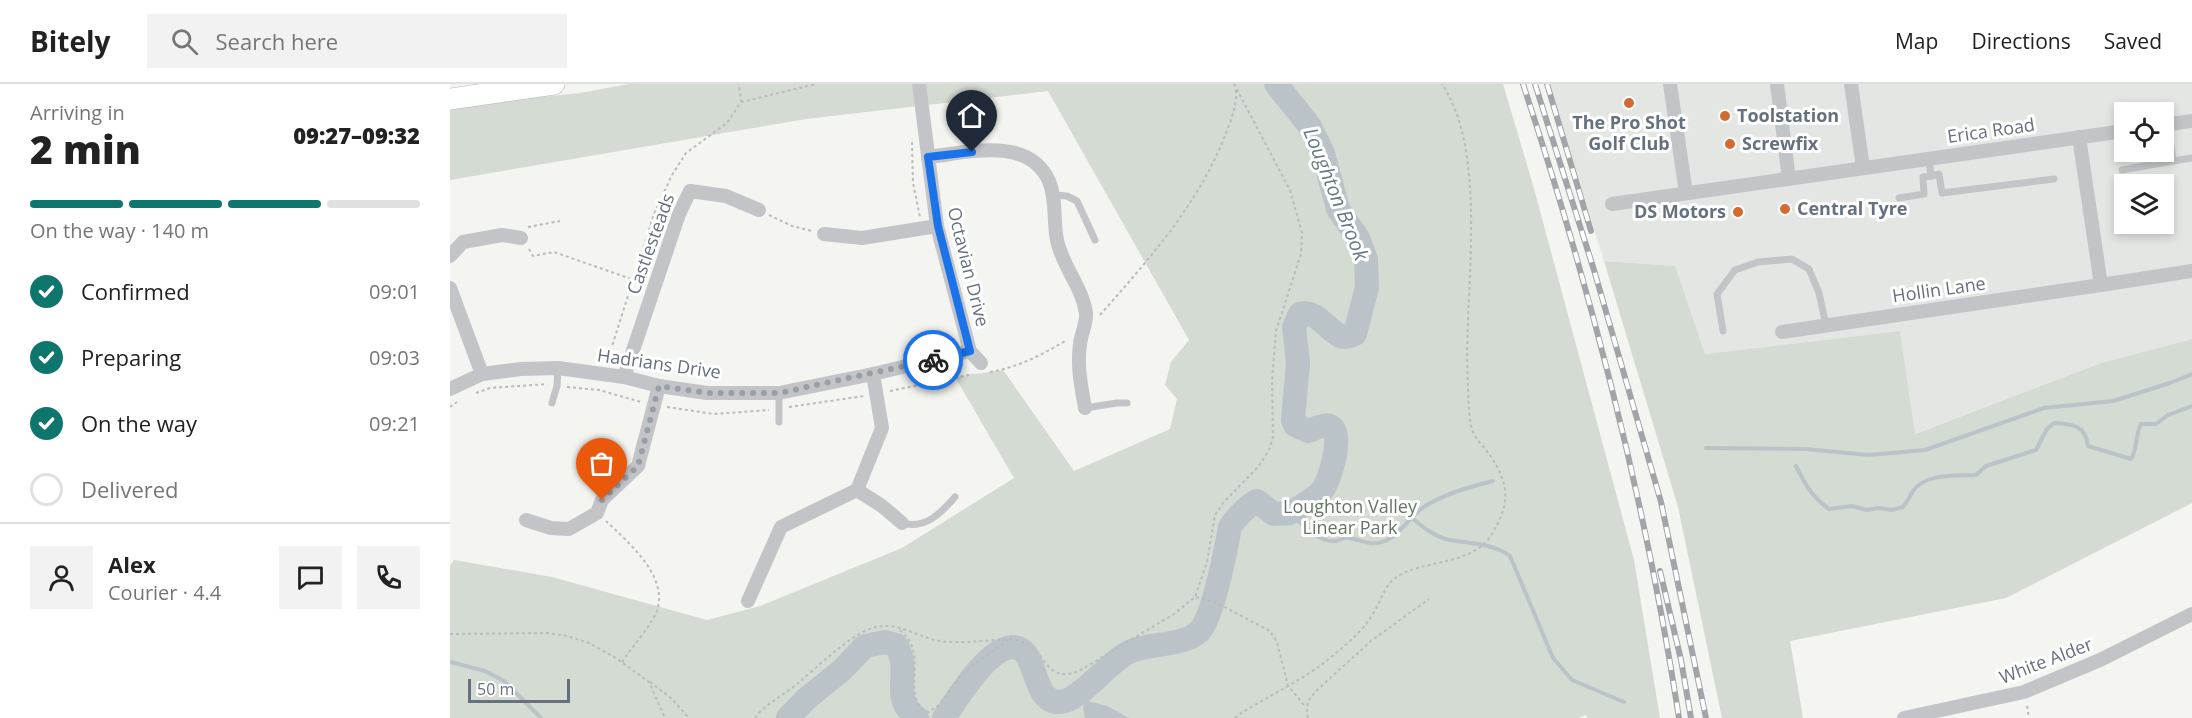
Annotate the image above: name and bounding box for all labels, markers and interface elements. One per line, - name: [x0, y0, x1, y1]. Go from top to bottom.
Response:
- search box: [147, 14, 567, 68]
- text: Bitely: [30, 22, 111, 60]
- icon: search: [168, 25, 201, 58]
- text: Search here: [216, 26, 338, 56]
- text: Map: [1895, 27, 1938, 55]
- text: Directions: [1971, 27, 2071, 55]
- text: Saved: [2104, 27, 2162, 55]
- pin: [946, 90, 997, 152]
- marker: The Pro Shot Golf Club: [1622, 96, 1636, 110]
- text: Arriving in: [30, 99, 125, 126]
- icon: home: [955, 99, 988, 132]
- map controls: [2114, 102, 2174, 234]
- button: locate: [2114, 102, 2174, 162]
- place label: Toolstation: [1737, 103, 1839, 127]
- marker: Toolstation: [1718, 109, 1732, 123]
- place label: The Pro Shot Golf Club: [1572, 110, 1686, 155]
- street label: Erica Road: [1946, 112, 2036, 148]
- text: 09:27–09:32: [293, 120, 420, 150]
- text: 2 min: [30, 122, 141, 175]
- water label: Loughton Brook: [1298, 123, 1376, 265]
- place label: Screwfix: [1742, 131, 1819, 155]
- marker: Screwfix: [1723, 137, 1737, 151]
- button: layers: [2114, 174, 2174, 234]
- street label: Castlesteads: [621, 190, 679, 297]
- place label: Central Tyre: [1797, 196, 1907, 220]
- place label: DS Motors: [1634, 199, 1726, 223]
- marker: Central Tyre: [1778, 202, 1792, 216]
- street label: Octavian Drive: [943, 204, 995, 329]
- marker: DS Motors: [1731, 205, 1745, 219]
- text: On the way · 140 m: [30, 217, 209, 244]
- street label: Hollin Lane: [1891, 271, 1987, 307]
- icon: check: [30, 275, 63, 308]
- text: Confirmed: [81, 276, 190, 306]
- text: 09:01: [369, 278, 420, 305]
- courier: [903, 330, 963, 390]
- icon: check: [30, 341, 63, 374]
- text: Preparing: [81, 342, 181, 372]
- street label: Hadrians Drive: [596, 342, 722, 384]
- text: 09:03: [369, 344, 420, 371]
- icon: bike: [917, 344, 950, 377]
- icon: check: [30, 407, 63, 440]
- text: On the way: [81, 408, 197, 438]
- text: 09:21: [369, 410, 420, 437]
- pin: [576, 438, 627, 500]
- icon: bag: [585, 447, 618, 480]
- text: Delivered: [81, 474, 179, 504]
- park label: Loughton Valley Linear Park: [1283, 494, 1418, 539]
- button: person: [30, 546, 93, 609]
- button: chat: [279, 546, 342, 609]
- button: phone: [357, 546, 420, 609]
- text: Alex: [108, 549, 156, 579]
- text: Courier · 4.4: [108, 579, 221, 606]
- street label: White Alder: [1996, 631, 2096, 689]
- scale bar: [468, 676, 570, 704]
- text: 50 m: [477, 678, 514, 700]

